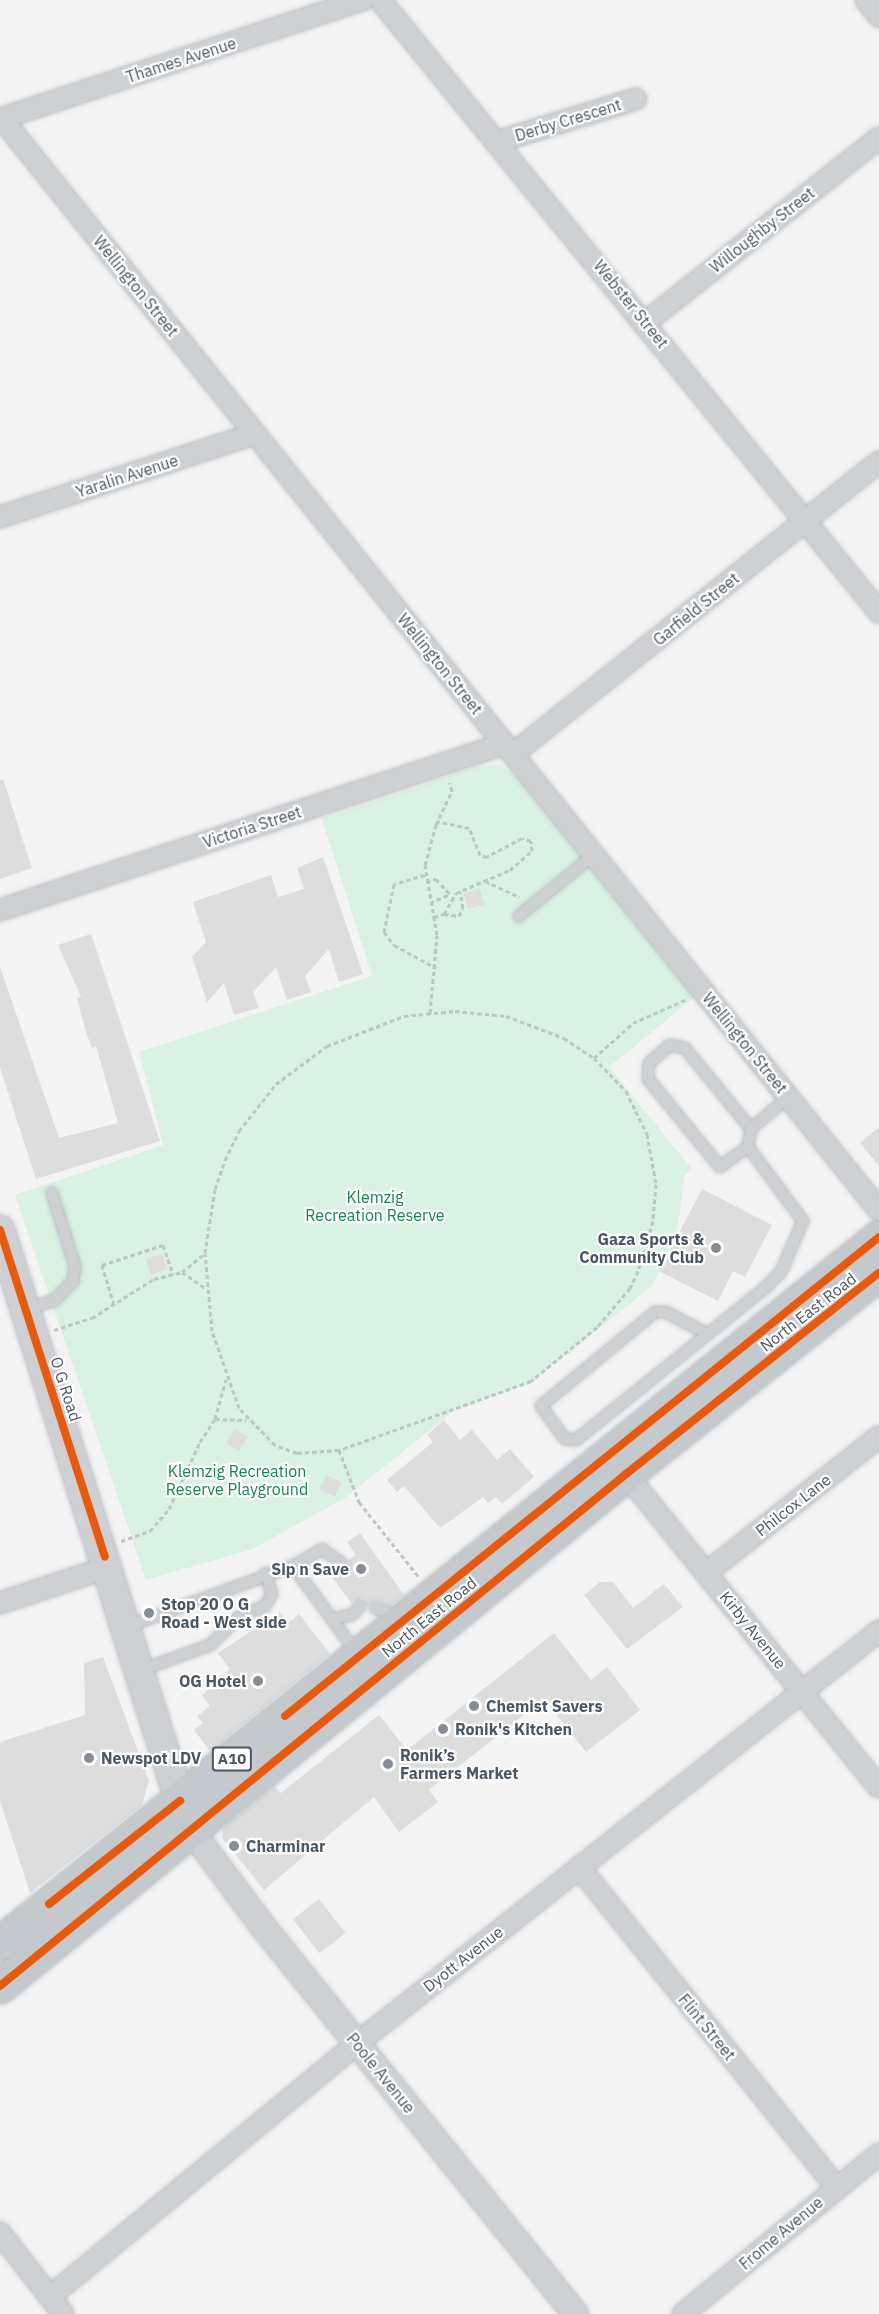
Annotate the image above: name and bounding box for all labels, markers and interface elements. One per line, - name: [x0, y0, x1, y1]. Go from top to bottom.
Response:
- street label: Thames Avenue: [124, 33, 238, 87]
- street label: Derby Crescent: [513, 95, 623, 145]
- street label: Willoughby Street: [706, 183, 818, 277]
- street label: Wellington Street: [89, 232, 183, 340]
- street label: Webster Street: [590, 256, 672, 352]
- street label: Yaralin Avenue: [74, 450, 180, 502]
- street label: Garfield Street: [649, 569, 743, 649]
- street label: Wellington Street: [393, 610, 487, 718]
- street label: Victoria Street: [200, 802, 304, 852]
- street label: Wellington Street: [698, 989, 792, 1097]
- park label: Klemzig Recreation Reserve: [305, 1187, 445, 1225]
- place label: Gaza Sports & Community Club: [579, 1229, 704, 1267]
- marker: Gaza Sports & Community Club: [709, 1241, 723, 1255]
- street label: North East Road: [756, 1269, 860, 1355]
- street label: O G Road: [47, 1354, 85, 1424]
- park label: Klemzig Recreation Reserve Playground: [166, 1461, 308, 1499]
- street label: Philcox Lane: [752, 1470, 834, 1540]
- place label: Sip n Save: [271, 1559, 349, 1579]
- marker: Sip n Save: [354, 1562, 368, 1576]
- street label: North East Road: [378, 1573, 480, 1661]
- street label: Kirby Avenue: [716, 1587, 790, 1673]
- place label: Stop 20 O G Road - West side: [161, 1594, 287, 1632]
- marker: Stop 20 O G Road - West side: [142, 1606, 156, 1620]
- place label: OG Hotel: [179, 1671, 246, 1691]
- marker: OG Hotel: [251, 1674, 265, 1688]
- place label: Chemist Savers: [486, 1696, 603, 1716]
- marker: Chemist Savers: [467, 1699, 481, 1713]
- place label: Ronik's Kitchen: [455, 1719, 572, 1739]
- marker: Ronik's Kitchen: [436, 1722, 450, 1736]
- place label: Ronik’s Farmers Market: [400, 1745, 518, 1783]
- road number: A10: [211, 1747, 253, 1771]
- place label: Newspot LDV: [101, 1748, 201, 1768]
- marker: Newspot LDV: [82, 1751, 96, 1765]
- marker: Ronik’s Farmers Market: [381, 1757, 395, 1771]
- place label: Charminar: [246, 1836, 326, 1856]
- marker: Charminar: [227, 1839, 241, 1853]
- street label: Dyott Avenue: [419, 1922, 507, 1996]
- street label: Flint Street: [674, 1990, 740, 2064]
- street label: Poole Avenue: [343, 2029, 419, 2117]
- street label: Frome Avenue: [735, 2192, 827, 2274]

